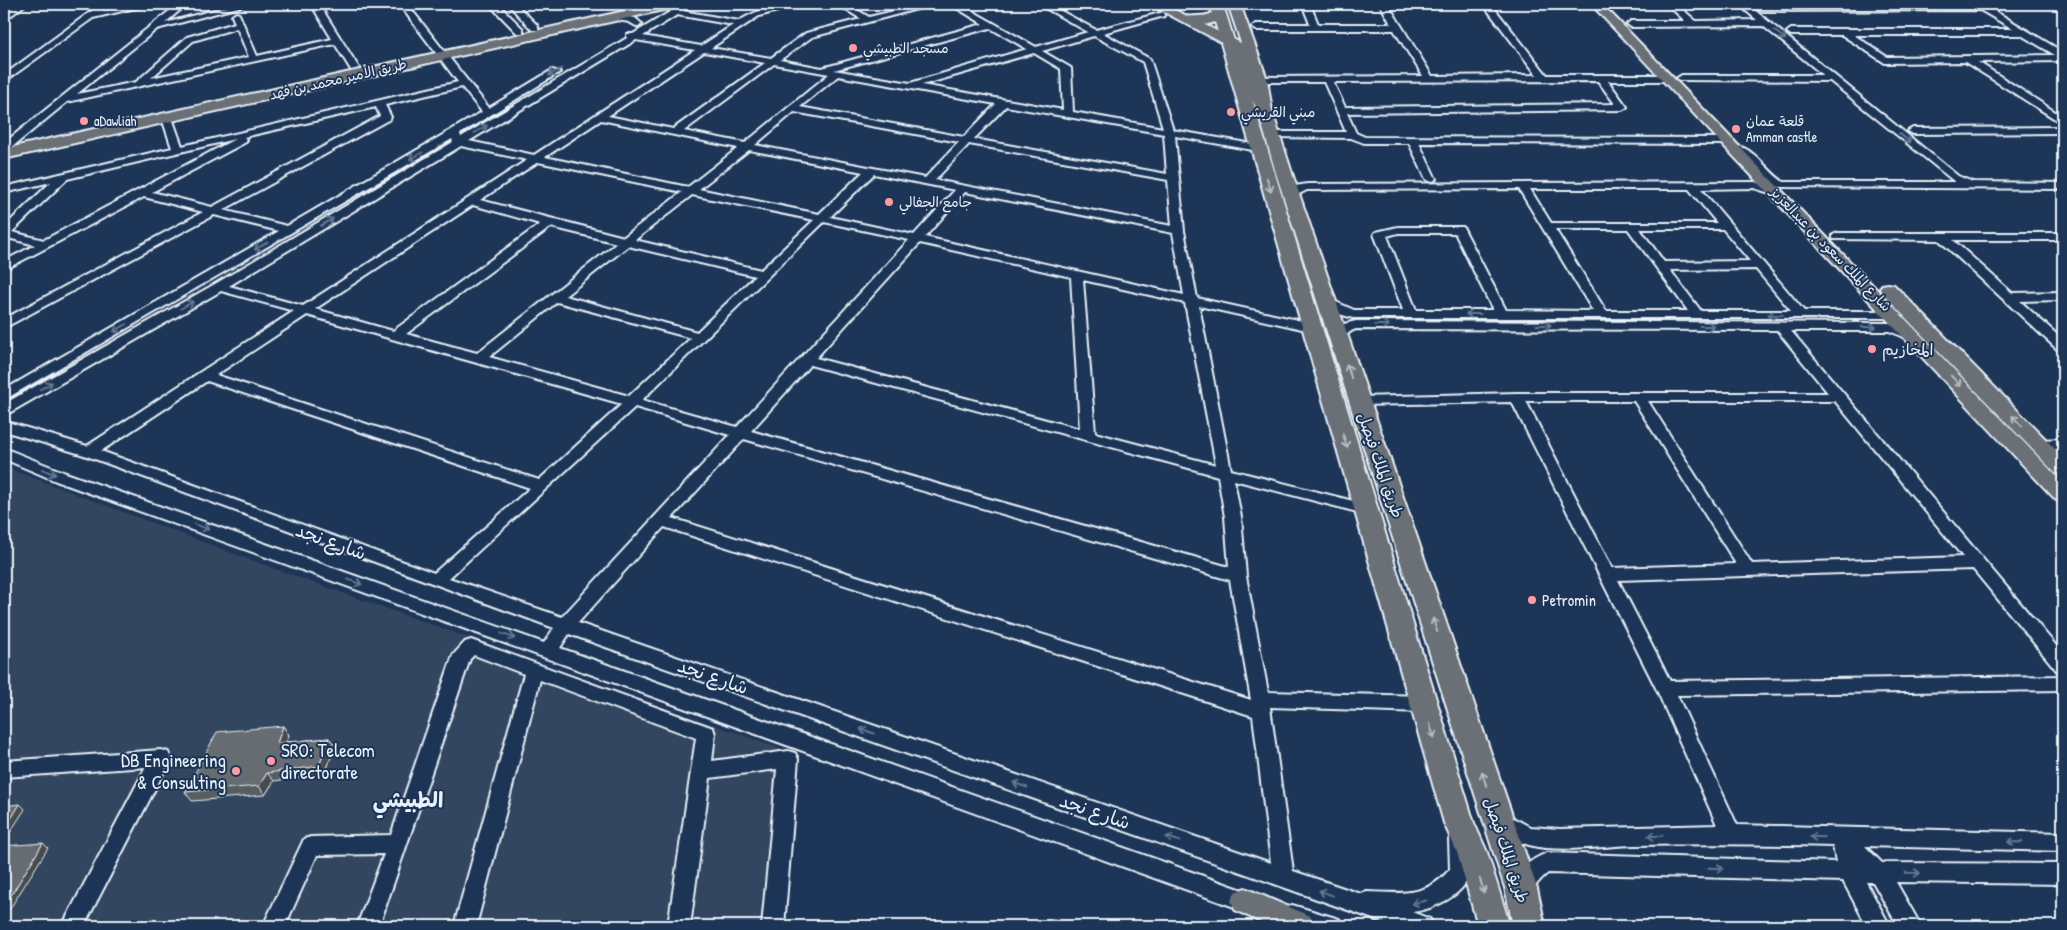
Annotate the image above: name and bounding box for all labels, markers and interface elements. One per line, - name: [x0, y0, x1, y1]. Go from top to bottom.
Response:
- one-way arrow: [1773, 29, 1786, 40]
- place label: مسجد الطبيشي: [863, 38, 949, 61]
- marker: مسجد الطبيشي: [847, 42, 859, 54]
- street label: طريق الأمير محمد بن فهد: [267, 53, 408, 104]
- one-way arrow: [549, 67, 563, 77]
- place label: مبني القريشي: [1241, 102, 1315, 125]
- marker: مبني القريشي: [1225, 106, 1237, 118]
- place label: aDawliah: [94, 111, 136, 130]
- place label: قلعة عمان Amman castle: [1746, 111, 1818, 146]
- marker: aDawliah: [78, 115, 90, 127]
- one-way arrow: [473, 123, 487, 133]
- marker: قلعة عمان Amman castle: [1730, 123, 1742, 135]
- one-way arrow: [1898, 132, 1911, 143]
- one-way arrow: [410, 151, 424, 161]
- one-way arrow: [1264, 177, 1274, 193]
- street label: شارع الملك سعود بن عبدالعزيز: [1765, 181, 1896, 316]
- place label: جامع الجفالي: [899, 192, 972, 215]
- marker: جامع الجفالي: [883, 196, 895, 208]
- one-way arrow: [319, 216, 333, 226]
- one-way arrow: [254, 242, 268, 252]
- one-way arrow: [180, 300, 195, 310]
- one-way arrow: [1465, 309, 1482, 319]
- one-way arrow: [1768, 310, 1784, 320]
- one-way arrow: [1374, 320, 1390, 330]
- one-way arrow: [1536, 320, 1552, 330]
- one-way arrow: [1698, 321, 1715, 331]
- one-way arrow: [1861, 322, 1877, 332]
- one-way arrow: [114, 324, 128, 334]
- place label: المخازيم: [1882, 338, 1933, 362]
- marker: المخازيم: [1866, 343, 1878, 355]
- one-way arrow: [1344, 364, 1354, 380]
- one-way arrow: [1950, 375, 1962, 387]
- one-way arrow: [38, 380, 53, 390]
- street label: طريق الملك فيصل: [1353, 409, 1409, 521]
- one-way arrow: [2011, 415, 2023, 427]
- one-way arrow: [1341, 433, 1351, 449]
- one-way arrow: [41, 467, 56, 477]
- street label: شارع نجد: [292, 516, 370, 567]
- one-way arrow: [194, 523, 209, 532]
- one-way arrow: [347, 578, 362, 587]
- place label: Petromin: [1542, 589, 1596, 611]
- marker: Petromin: [1526, 594, 1538, 606]
- one-way arrow: [1430, 617, 1439, 633]
- one-way arrow: [500, 632, 515, 641]
- street label: شارع نجد: [674, 652, 752, 701]
- one-way arrow: [1427, 723, 1437, 739]
- one-way arrow: [859, 726, 875, 735]
- place label: SRO: Telecom directorate: [281, 737, 375, 785]
- place label: DB Engineering & Consulting: [121, 747, 226, 795]
- marker: SRO: Telecom directorate: [265, 755, 277, 767]
- marker: DB Engineering & Consulting: [230, 765, 242, 777]
- one-way arrow: [1479, 772, 1489, 788]
- one-way arrow: [1012, 779, 1028, 789]
- district label: الطبيشي: [373, 785, 443, 819]
- street label: شارع نجد: [1056, 787, 1134, 836]
- street label: طريق الملك فيصل: [1480, 794, 1534, 906]
- one-way arrow: [1647, 831, 1663, 841]
- one-way arrow: [1165, 833, 1181, 843]
- one-way arrow: [1809, 833, 1825, 842]
- one-way arrow: [2007, 837, 2023, 846]
- one-way arrow: [1707, 863, 1723, 873]
- one-way arrow: [1904, 868, 1921, 878]
- one-way arrow: [1477, 877, 1487, 893]
- one-way arrow: [1319, 888, 1335, 897]
- one-way arrow: [1411, 898, 1427, 907]

